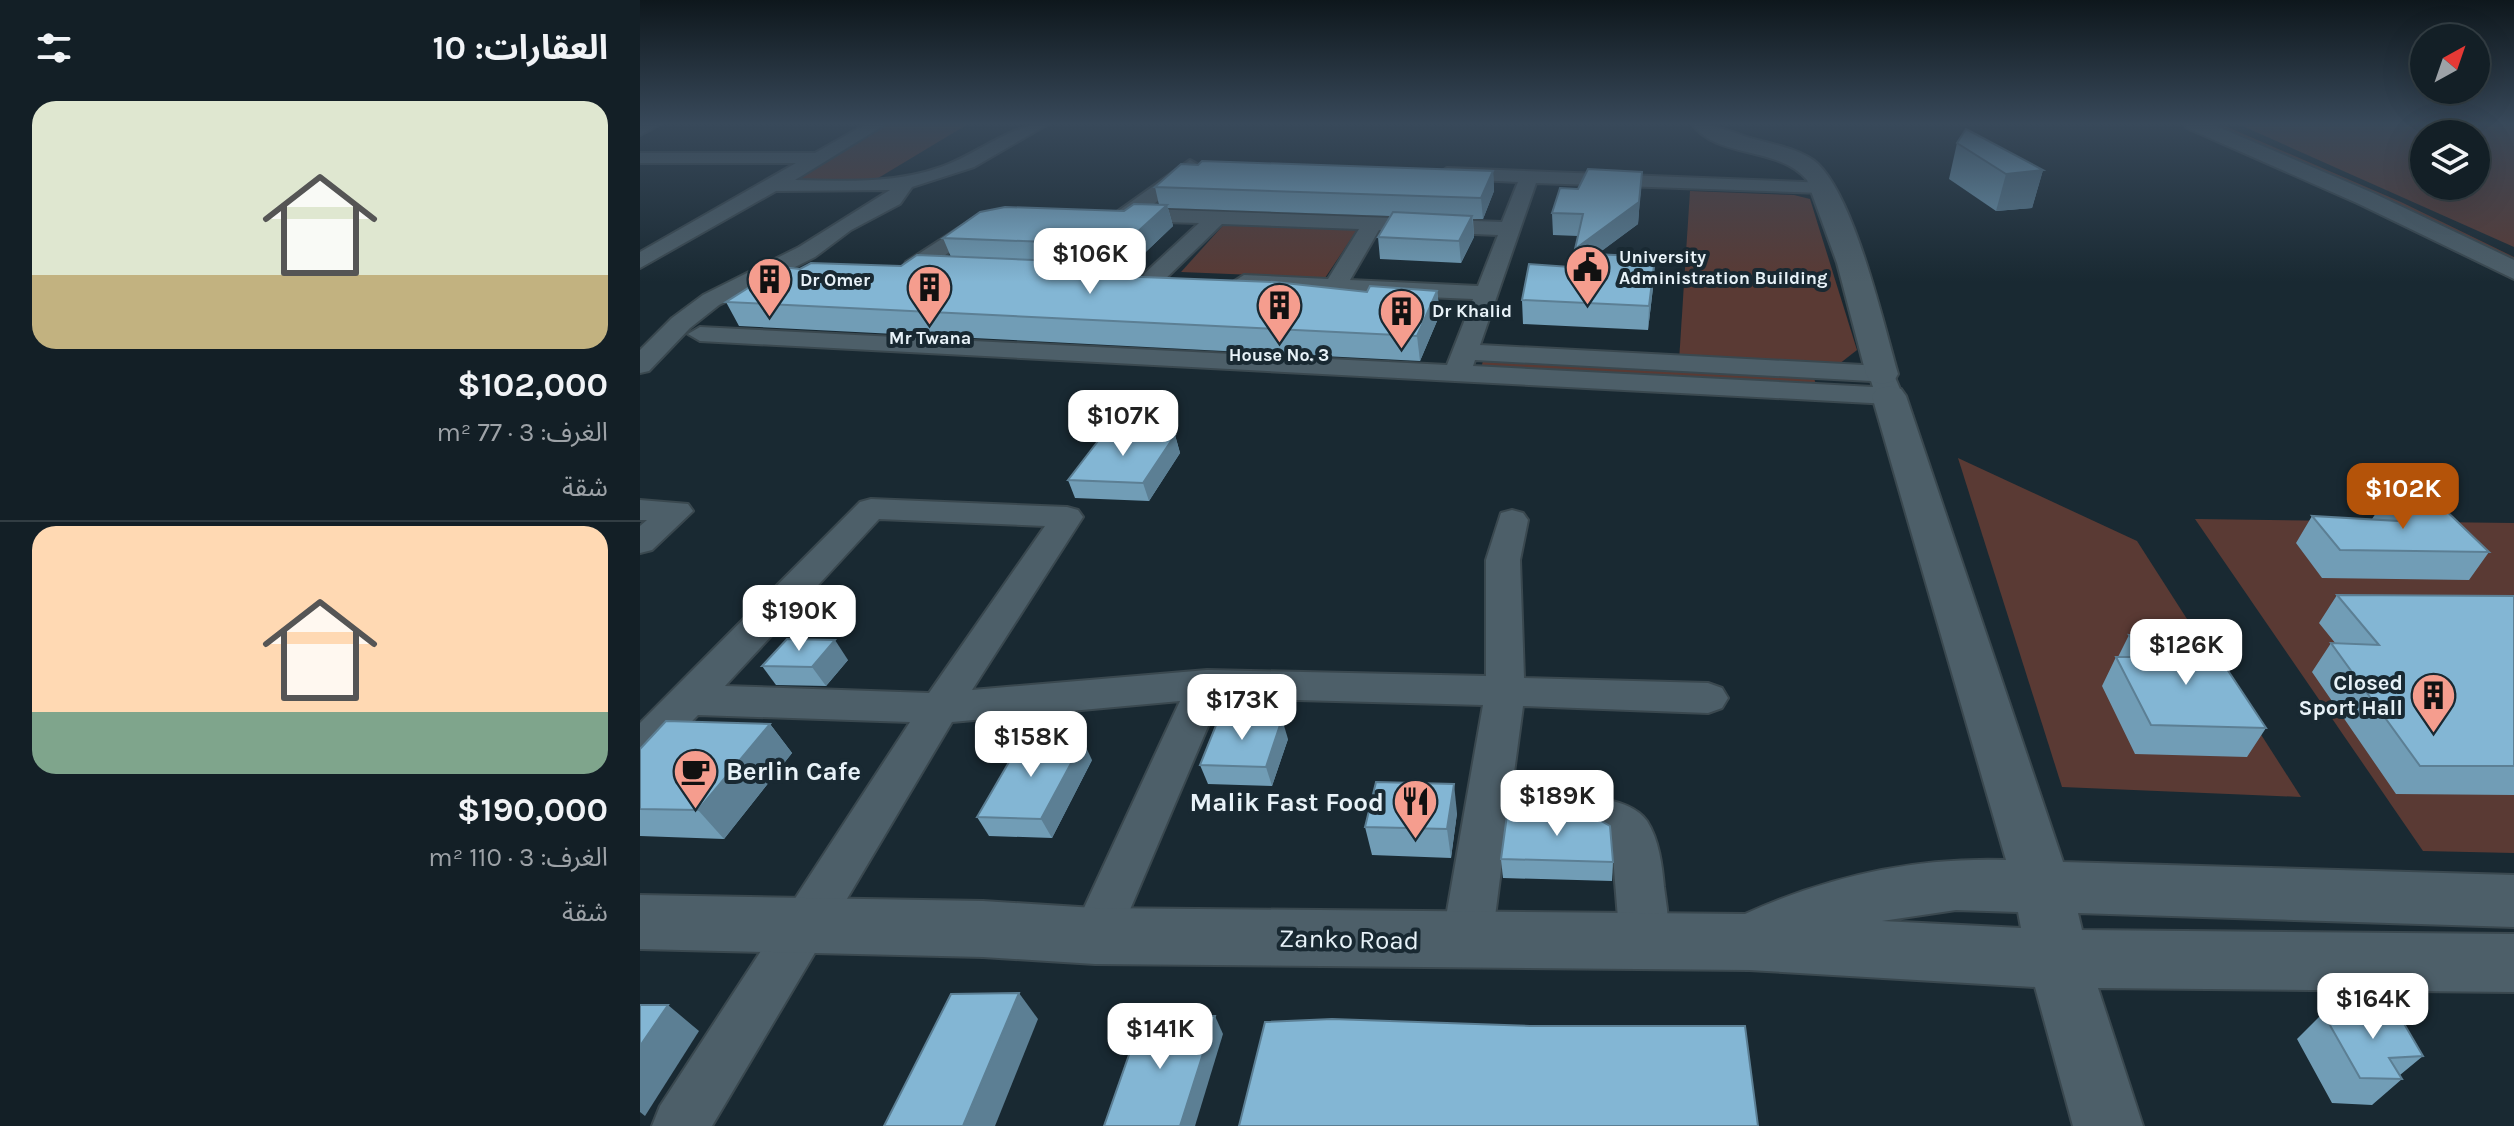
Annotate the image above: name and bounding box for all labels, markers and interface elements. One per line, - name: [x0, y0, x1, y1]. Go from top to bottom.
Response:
- north arrow: [2410, 24, 2490, 104]
- map controls: [2410, 24, 2490, 200]
- icon: filters: [32, 26, 76, 70]
- text: العقارات: 10: [432, 28, 608, 68]
- button: layers: [2410, 120, 2490, 200]
- icon: home: [248, 153, 392, 297]
- pin: $106K: [1034, 228, 1146, 296]
- text: $106K: [1052, 238, 1128, 269]
- public building icon: University Administration Building: [1564, 243, 1612, 306]
- place label: University Administration Building: [1619, 246, 1828, 289]
- building icon: Dr Omer: [745, 256, 793, 319]
- building icon: Mr Twana: [906, 264, 954, 327]
- place label: Dr Omer: [800, 269, 870, 291]
- building icon: House No. 3: [1255, 281, 1303, 344]
- building icon: Dr Khalid: [1377, 287, 1425, 350]
- place label: Dr Khalid: [1432, 300, 1512, 322]
- place label: Mr Twana: [889, 327, 971, 349]
- place label: House No. 3: [1229, 344, 1329, 366]
- text: $102,000: [457, 365, 608, 405]
- pin: $107K: [1067, 390, 1179, 458]
- text: $107K: [1086, 400, 1160, 431]
- text: الغرف: 3 · 77 m²: [437, 417, 608, 448]
- pin: $102K: [2347, 463, 2459, 531]
- text: شقة: [562, 472, 608, 503]
- text: $102K: [2365, 473, 2441, 504]
- icon: home: [248, 578, 392, 722]
- pin: $190K: [743, 585, 855, 653]
- text: $190K: [761, 595, 837, 626]
- pin: $126K: [2130, 619, 2242, 687]
- text: $126K: [2148, 629, 2224, 660]
- place label: Closed Sport Hall: [2298, 670, 2403, 721]
- building icon: Closed Sport Hall: [2410, 671, 2458, 734]
- pin: $173K: [1186, 674, 1298, 742]
- text: $173K: [1205, 684, 1279, 715]
- pin: $158K: [975, 711, 1087, 779]
- text: $158K: [993, 721, 1069, 752]
- cafe icon: Berlin Cafe: [671, 747, 719, 810]
- place label: Berlin Cafe: [726, 756, 861, 787]
- pin: $189K: [1501, 770, 1613, 838]
- restaurant icon: Malik Fast Food: [1391, 778, 1439, 841]
- text: $189K: [1519, 780, 1595, 811]
- place label: Malik Fast Food: [1190, 787, 1384, 818]
- text: $190,000: [457, 790, 608, 830]
- text: الغرف: 3 · 110 m²: [428, 842, 608, 873]
- text: شقة: [562, 897, 608, 928]
- street label: Zanko Road: [1279, 923, 1419, 956]
- pin: $164K: [2317, 973, 2429, 1041]
- text: $164K: [2335, 983, 2411, 1014]
- pin: $141K: [1104, 1003, 1216, 1071]
- text: $141K: [1126, 1013, 1194, 1044]

